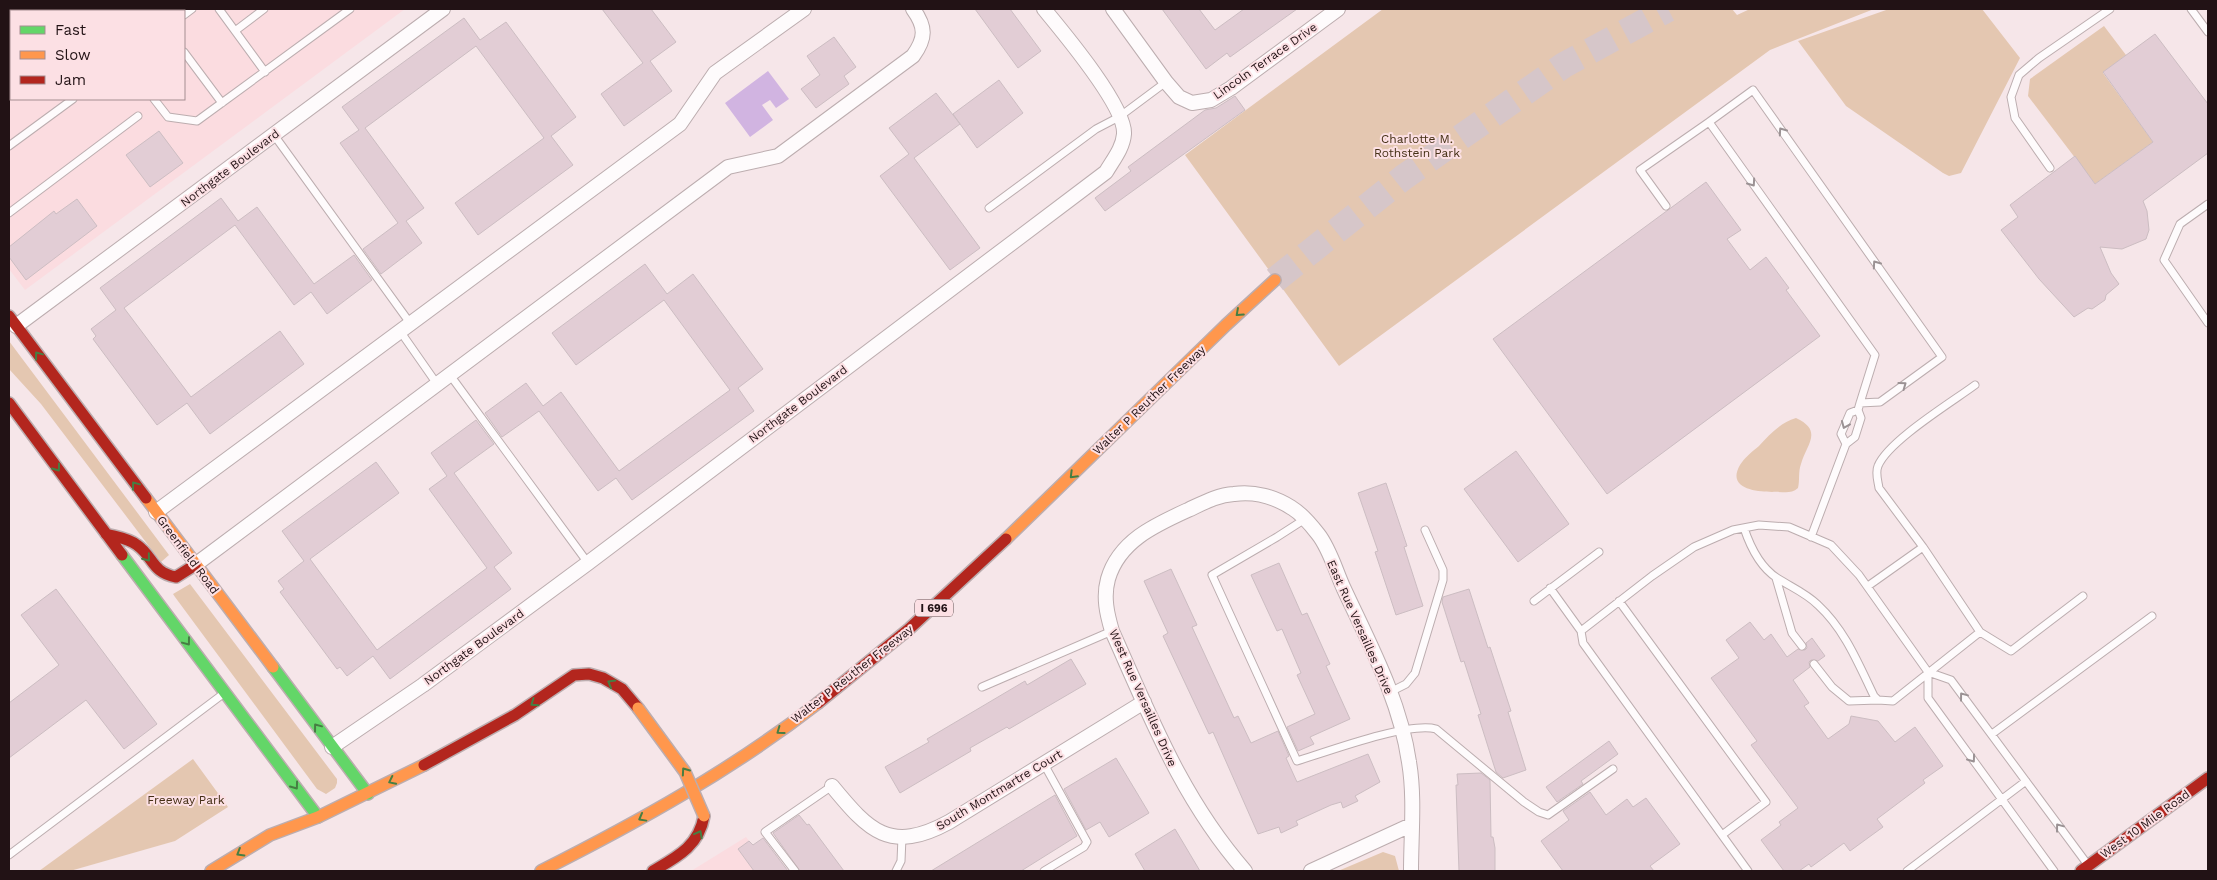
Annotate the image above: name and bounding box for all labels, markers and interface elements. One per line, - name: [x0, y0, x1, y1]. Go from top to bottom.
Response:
- legend: [10, 10, 185, 100]
- street label: Lincoln Terrace Drive: [1210, 20, 1320, 102]
- text: Fast: [55, 21, 87, 39]
- text: Slow: [55, 46, 91, 64]
- text: Jam: [55, 71, 86, 89]
- street label: Northgate Boulevard: [178, 126, 282, 210]
- one-way arrow: [1779, 128, 1788, 137]
- park label: Charlotte M. Rothstein Park: [1374, 132, 1460, 160]
- one-way arrow: [1746, 178, 1755, 187]
- one-way arrow: [1873, 260, 1882, 270]
- one-way arrow: [1236, 307, 1245, 316]
- street label: Walter P Reuther Freeway: [1090, 342, 1209, 457]
- one-way arrow: [35, 352, 43, 361]
- street label: Northgate Boulevard: [746, 362, 850, 446]
- one-way arrow: [1897, 382, 1907, 391]
- one-way arrow: [1841, 420, 1852, 429]
- one-way arrow: [51, 462, 59, 471]
- one-way arrow: [1070, 469, 1079, 478]
- one-way arrow: [132, 481, 141, 491]
- street label: Greenfield Road: [154, 513, 222, 597]
- one-way arrow: [141, 552, 150, 561]
- street label: East Rue Versailles Drive: [1324, 558, 1396, 696]
- road number: I 696: [915, 600, 953, 616]
- street label: Northgate Boulevard: [421, 606, 527, 688]
- street label: Walter P Reuther Freeway: [788, 621, 916, 726]
- street label: West Rue Versailles Drive: [1106, 627, 1180, 769]
- one-way arrow: [182, 636, 190, 645]
- one-way arrow: [607, 679, 616, 689]
- one-way arrow: [1960, 692, 1969, 702]
- one-way arrow: [530, 697, 540, 706]
- one-way arrow: [314, 723, 323, 733]
- one-way arrow: [777, 726, 786, 734]
- street label: South Montmartre Court: [933, 747, 1065, 833]
- one-way arrow: [1966, 753, 1975, 763]
- one-way arrow: [682, 768, 691, 777]
- one-way arrow: [388, 775, 397, 786]
- one-way arrow: [289, 780, 298, 790]
- street label: West 10 Mile Road: [2098, 787, 2192, 861]
- park label: Freeway Park: [147, 793, 225, 807]
- one-way arrow: [639, 812, 648, 822]
- one-way arrow: [2057, 824, 2065, 833]
- one-way arrow: [693, 830, 703, 839]
- one-way arrow: [237, 847, 246, 857]

